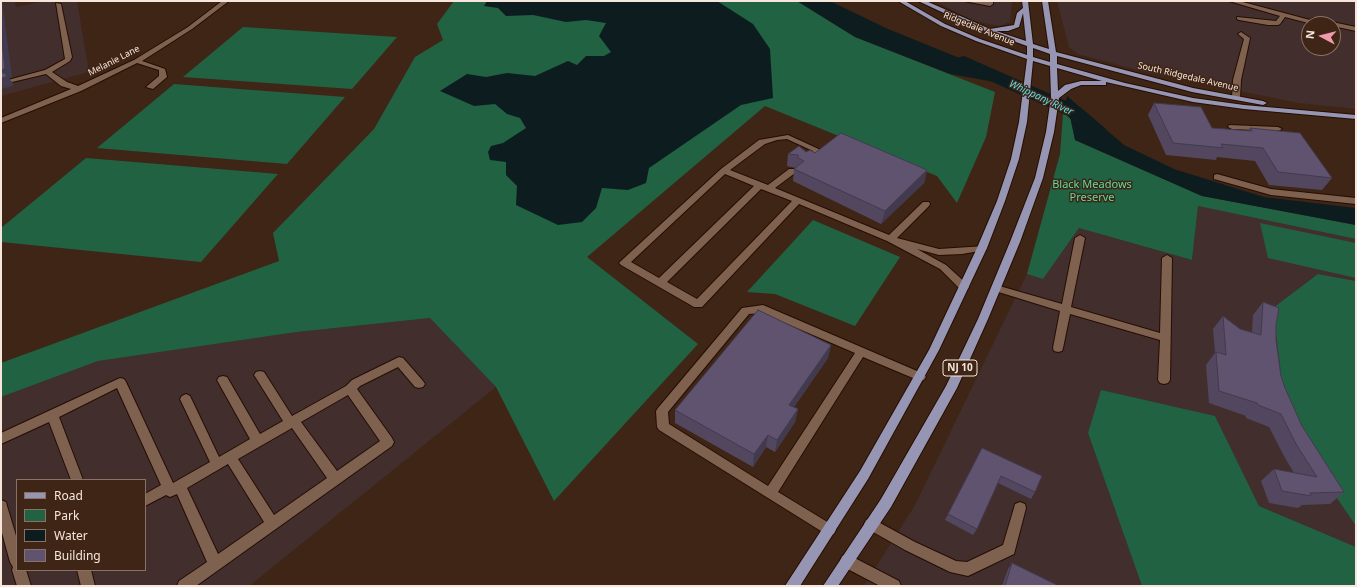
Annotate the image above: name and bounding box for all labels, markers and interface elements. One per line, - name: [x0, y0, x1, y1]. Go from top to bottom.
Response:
- street label: Ridgedale Avenue: [942, 10, 1016, 48]
- north arrow: [1301, 16, 1341, 56]
- text: N: [1302, 29, 1318, 40]
- street label: Melanie Lane: [86, 43, 142, 79]
- street label: South Ridgedale Avenue: [1137, 60, 1239, 94]
- water label: Whippany River: [1007, 78, 1075, 118]
- park label: Black Meadows Preserve: [1052, 178, 1132, 204]
- road number: NJ 10: [943, 360, 977, 376]
- legend: [16, 479, 146, 571]
- text: Road: [54, 487, 83, 504]
- text: Park: [54, 507, 79, 524]
- text: Water: [54, 527, 88, 544]
- text: Building: [54, 547, 101, 564]

